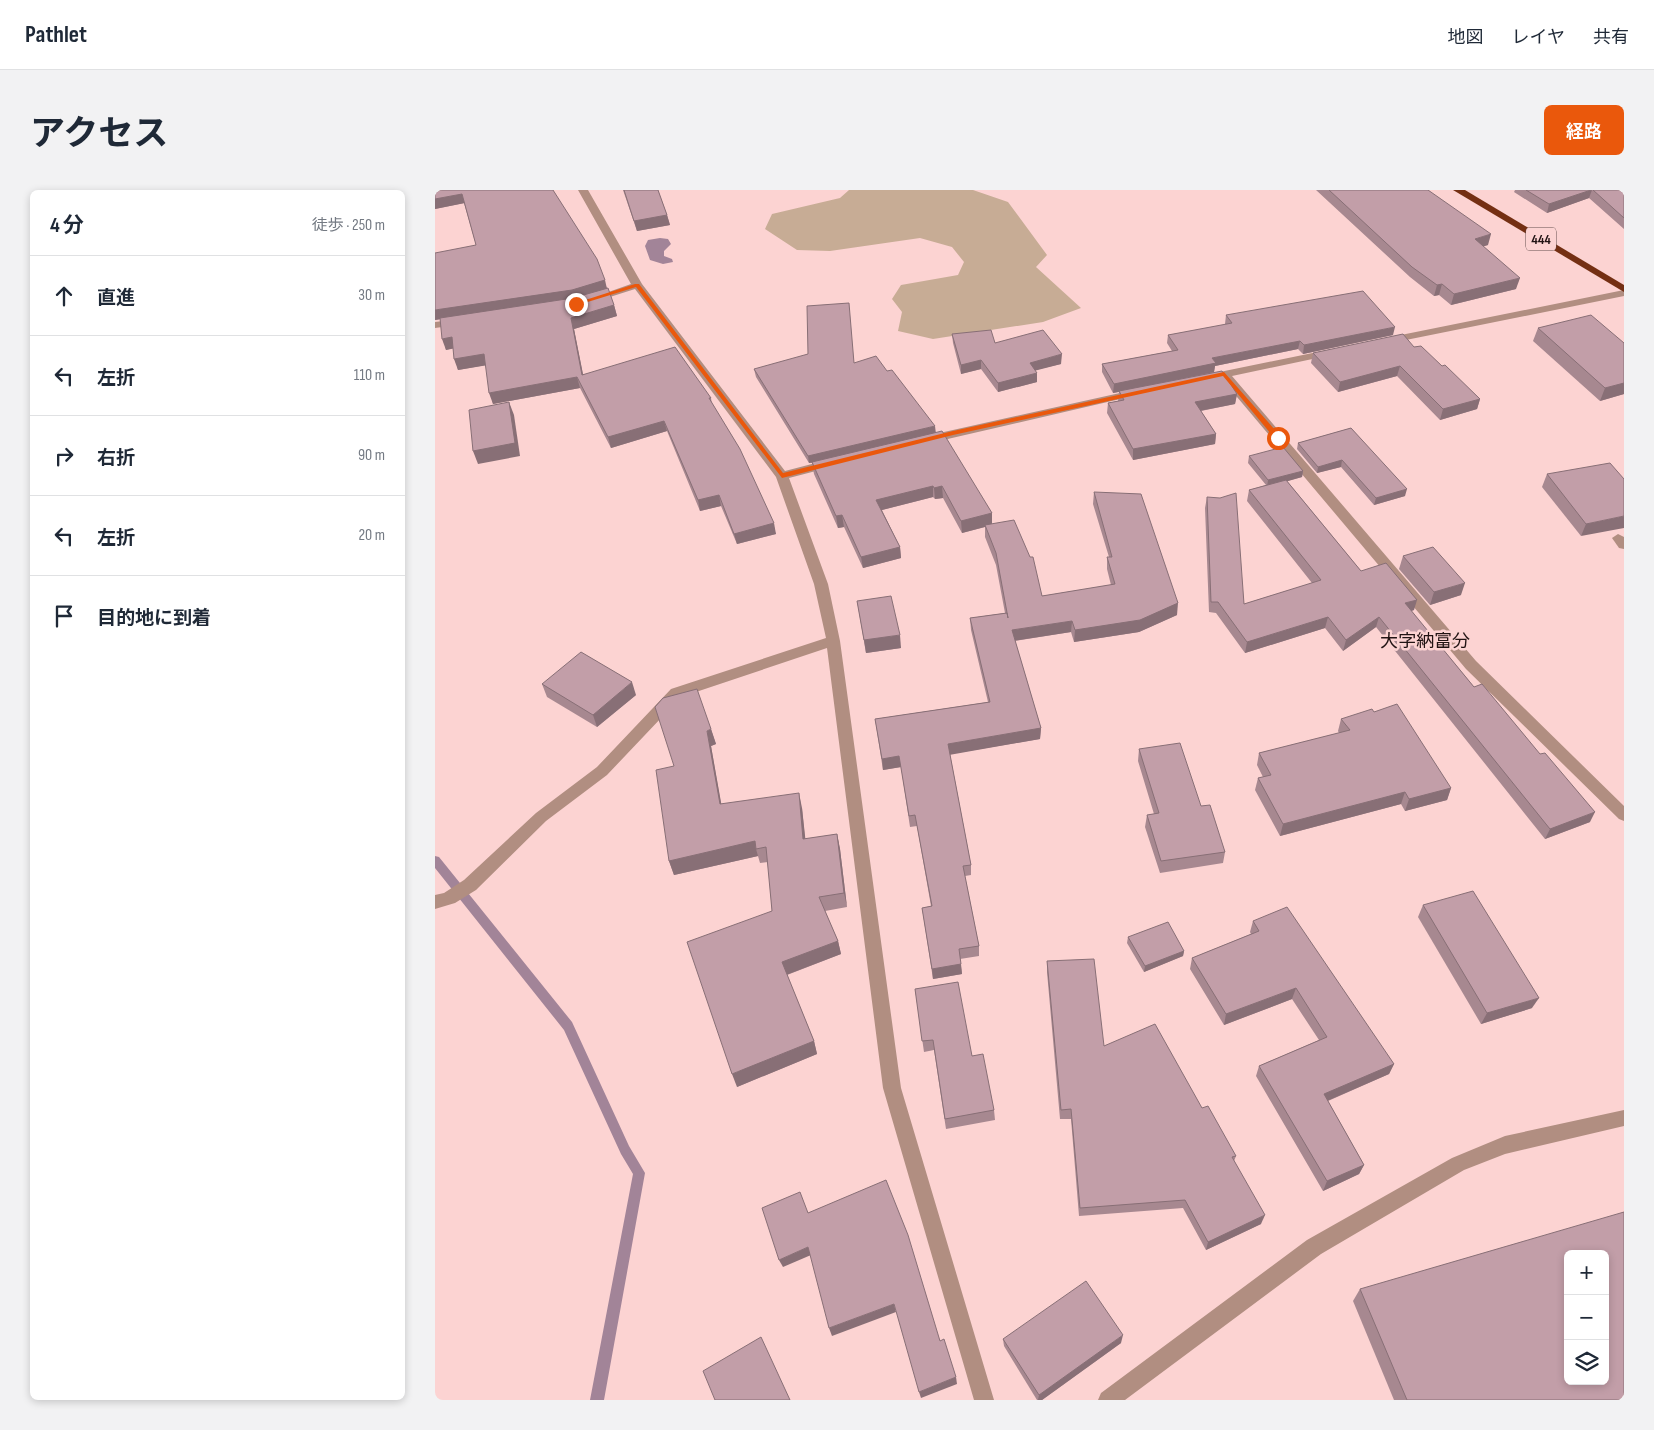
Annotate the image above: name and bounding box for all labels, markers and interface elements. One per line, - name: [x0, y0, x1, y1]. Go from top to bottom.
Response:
- text: Pathlet: [25, 20, 87, 49]
- text: 地図: [1448, 27, 1484, 48]
- text: レイヤ: [1512, 27, 1565, 48]
- text: 共有: [1593, 27, 1629, 48]
- button: 経路: [1544, 105, 1624, 155]
- text: アクセス: [30, 113, 168, 156]
- text: 4 分: [50, 213, 84, 238]
- text: 徒歩 · 250 m: [312, 216, 385, 235]
- road number: 444: [1526, 228, 1556, 251]
- icon: ahead: [50, 282, 78, 310]
- text: 30 m: [358, 286, 385, 305]
- text: 直進: [97, 287, 135, 310]
- route end: [565, 293, 588, 316]
- icon: left: [50, 362, 78, 390]
- text: 110 m: [354, 366, 385, 385]
- text: 左折: [97, 367, 135, 390]
- route start: [1267, 427, 1290, 450]
- icon: right: [50, 442, 78, 470]
- text: 90 m: [358, 446, 385, 465]
- text: 右折: [97, 447, 135, 470]
- icon: left: [50, 522, 78, 550]
- text: 20 m: [358, 526, 385, 545]
- text: 左折: [97, 527, 135, 550]
- icon: arrive: [50, 602, 78, 630]
- text: 目的地に到着: [97, 607, 211, 630]
- district label: 大字納富分: [1380, 631, 1470, 652]
- map controls: [1564, 1250, 1609, 1385]
- button: +: [1564, 1250, 1609, 1295]
- button: −: [1564, 1295, 1609, 1340]
- button: layers: [1564, 1340, 1609, 1385]

